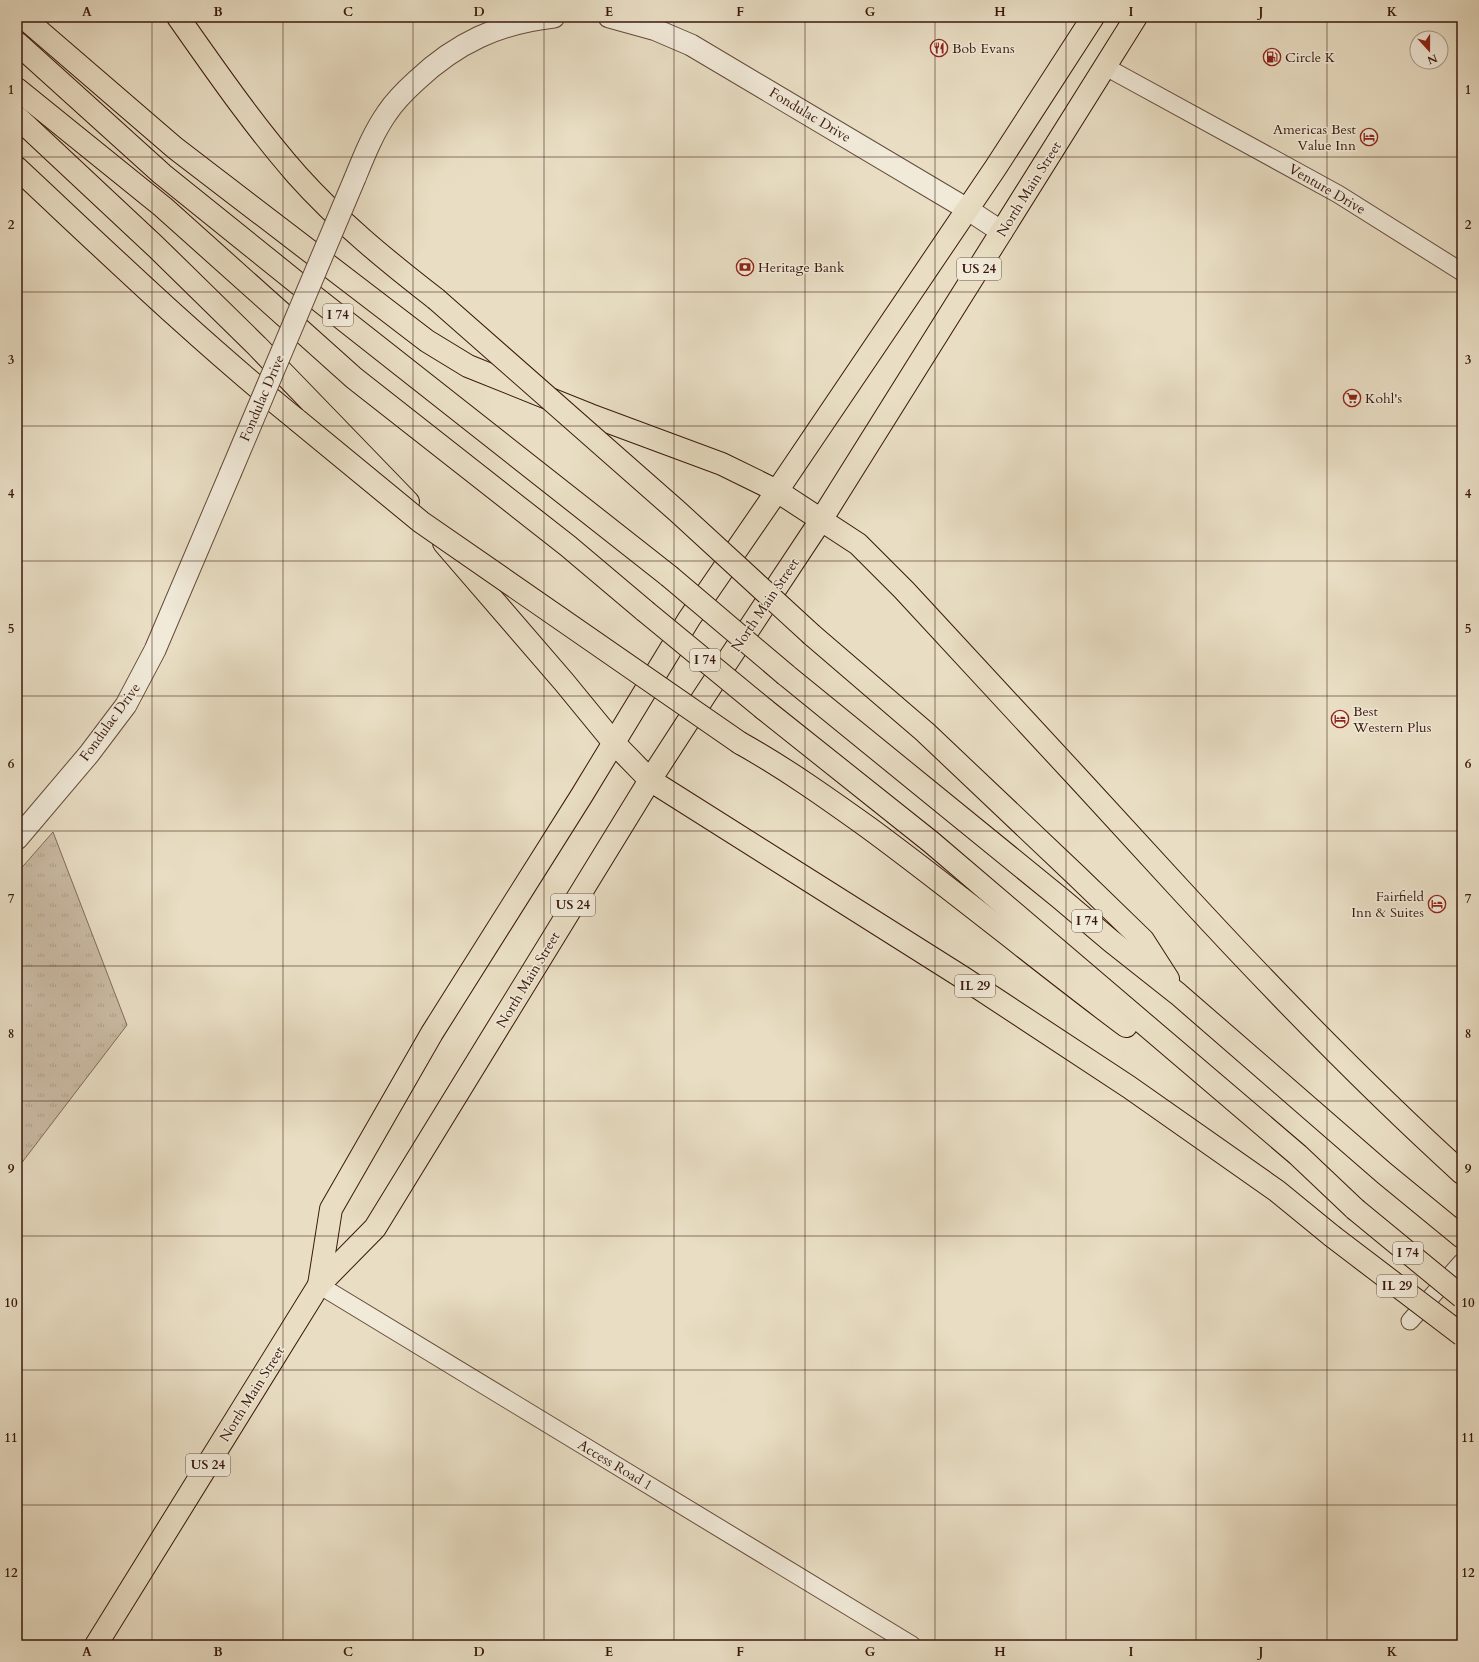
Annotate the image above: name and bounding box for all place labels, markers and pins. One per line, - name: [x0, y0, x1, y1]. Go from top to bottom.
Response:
- restaurant icon: Bob Evans: [929, 38, 949, 58]
- place label: Bob Evans: [952, 39, 1015, 58]
- fuel station icon: Circle K: [1262, 47, 1282, 67]
- place label: Circle K: [1285, 48, 1336, 67]
- place label: Americas Best Value Inn: [1273, 120, 1357, 155]
- hotel icon: Americas Best Value Inn: [1359, 127, 1379, 147]
- bank icon: Heritage Bank: [735, 257, 755, 277]
- place label: Heritage Bank: [758, 258, 845, 277]
- supermarket icon: Kohl's: [1342, 388, 1362, 408]
- place label: Kohl's: [1365, 389, 1402, 408]
- place label: Best Western Plus: [1352, 702, 1432, 737]
- hotel icon: Best Western Plus: [1330, 709, 1350, 729]
- place label: Fairfield Inn & Suites: [1351, 887, 1425, 922]
- hotel icon: Fairfield Inn & Suites: [1427, 894, 1447, 914]

